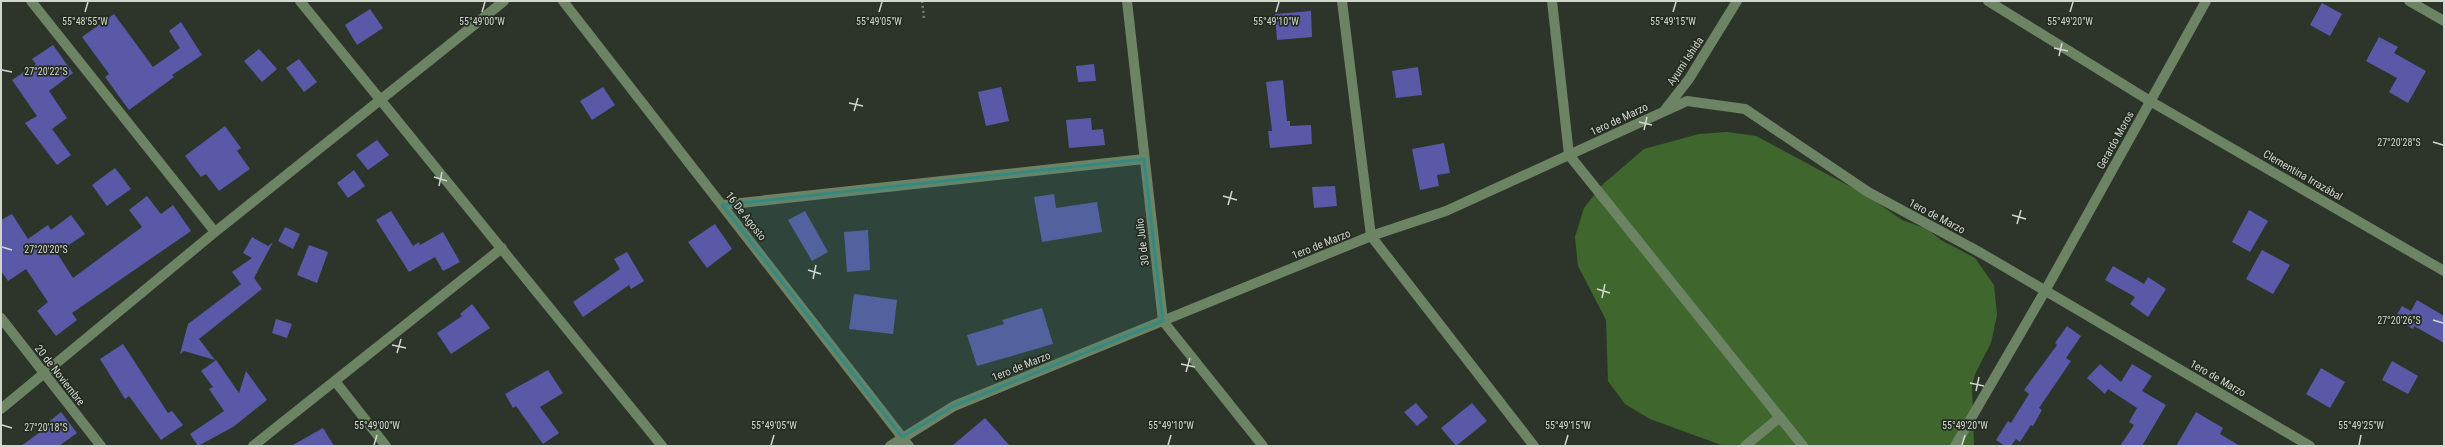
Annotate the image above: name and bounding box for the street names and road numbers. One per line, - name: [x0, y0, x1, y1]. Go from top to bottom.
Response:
- street label: Ayumi Ishida: [1664, 35, 1706, 88]
- street label: 1ero de Marzo: [1588, 100, 1651, 138]
- street label: Gerardo Moros: [2094, 109, 2137, 172]
- street label: Clementina Irrazábal: [2261, 147, 2345, 203]
- street label: 16 De Agosto: [723, 189, 769, 244]
- street label: 1ero de Marzo: [1906, 196, 1968, 237]
- street label: 30 de Julio: [1133, 217, 1152, 266]
- street label: 1ero de Marzo: [1290, 227, 1353, 262]
- street label: 20 de Noviembre: [32, 342, 87, 408]
- street label: 1ero de Marzo: [990, 349, 1053, 384]
- street label: 1ero de Marzo: [2188, 357, 2248, 400]

